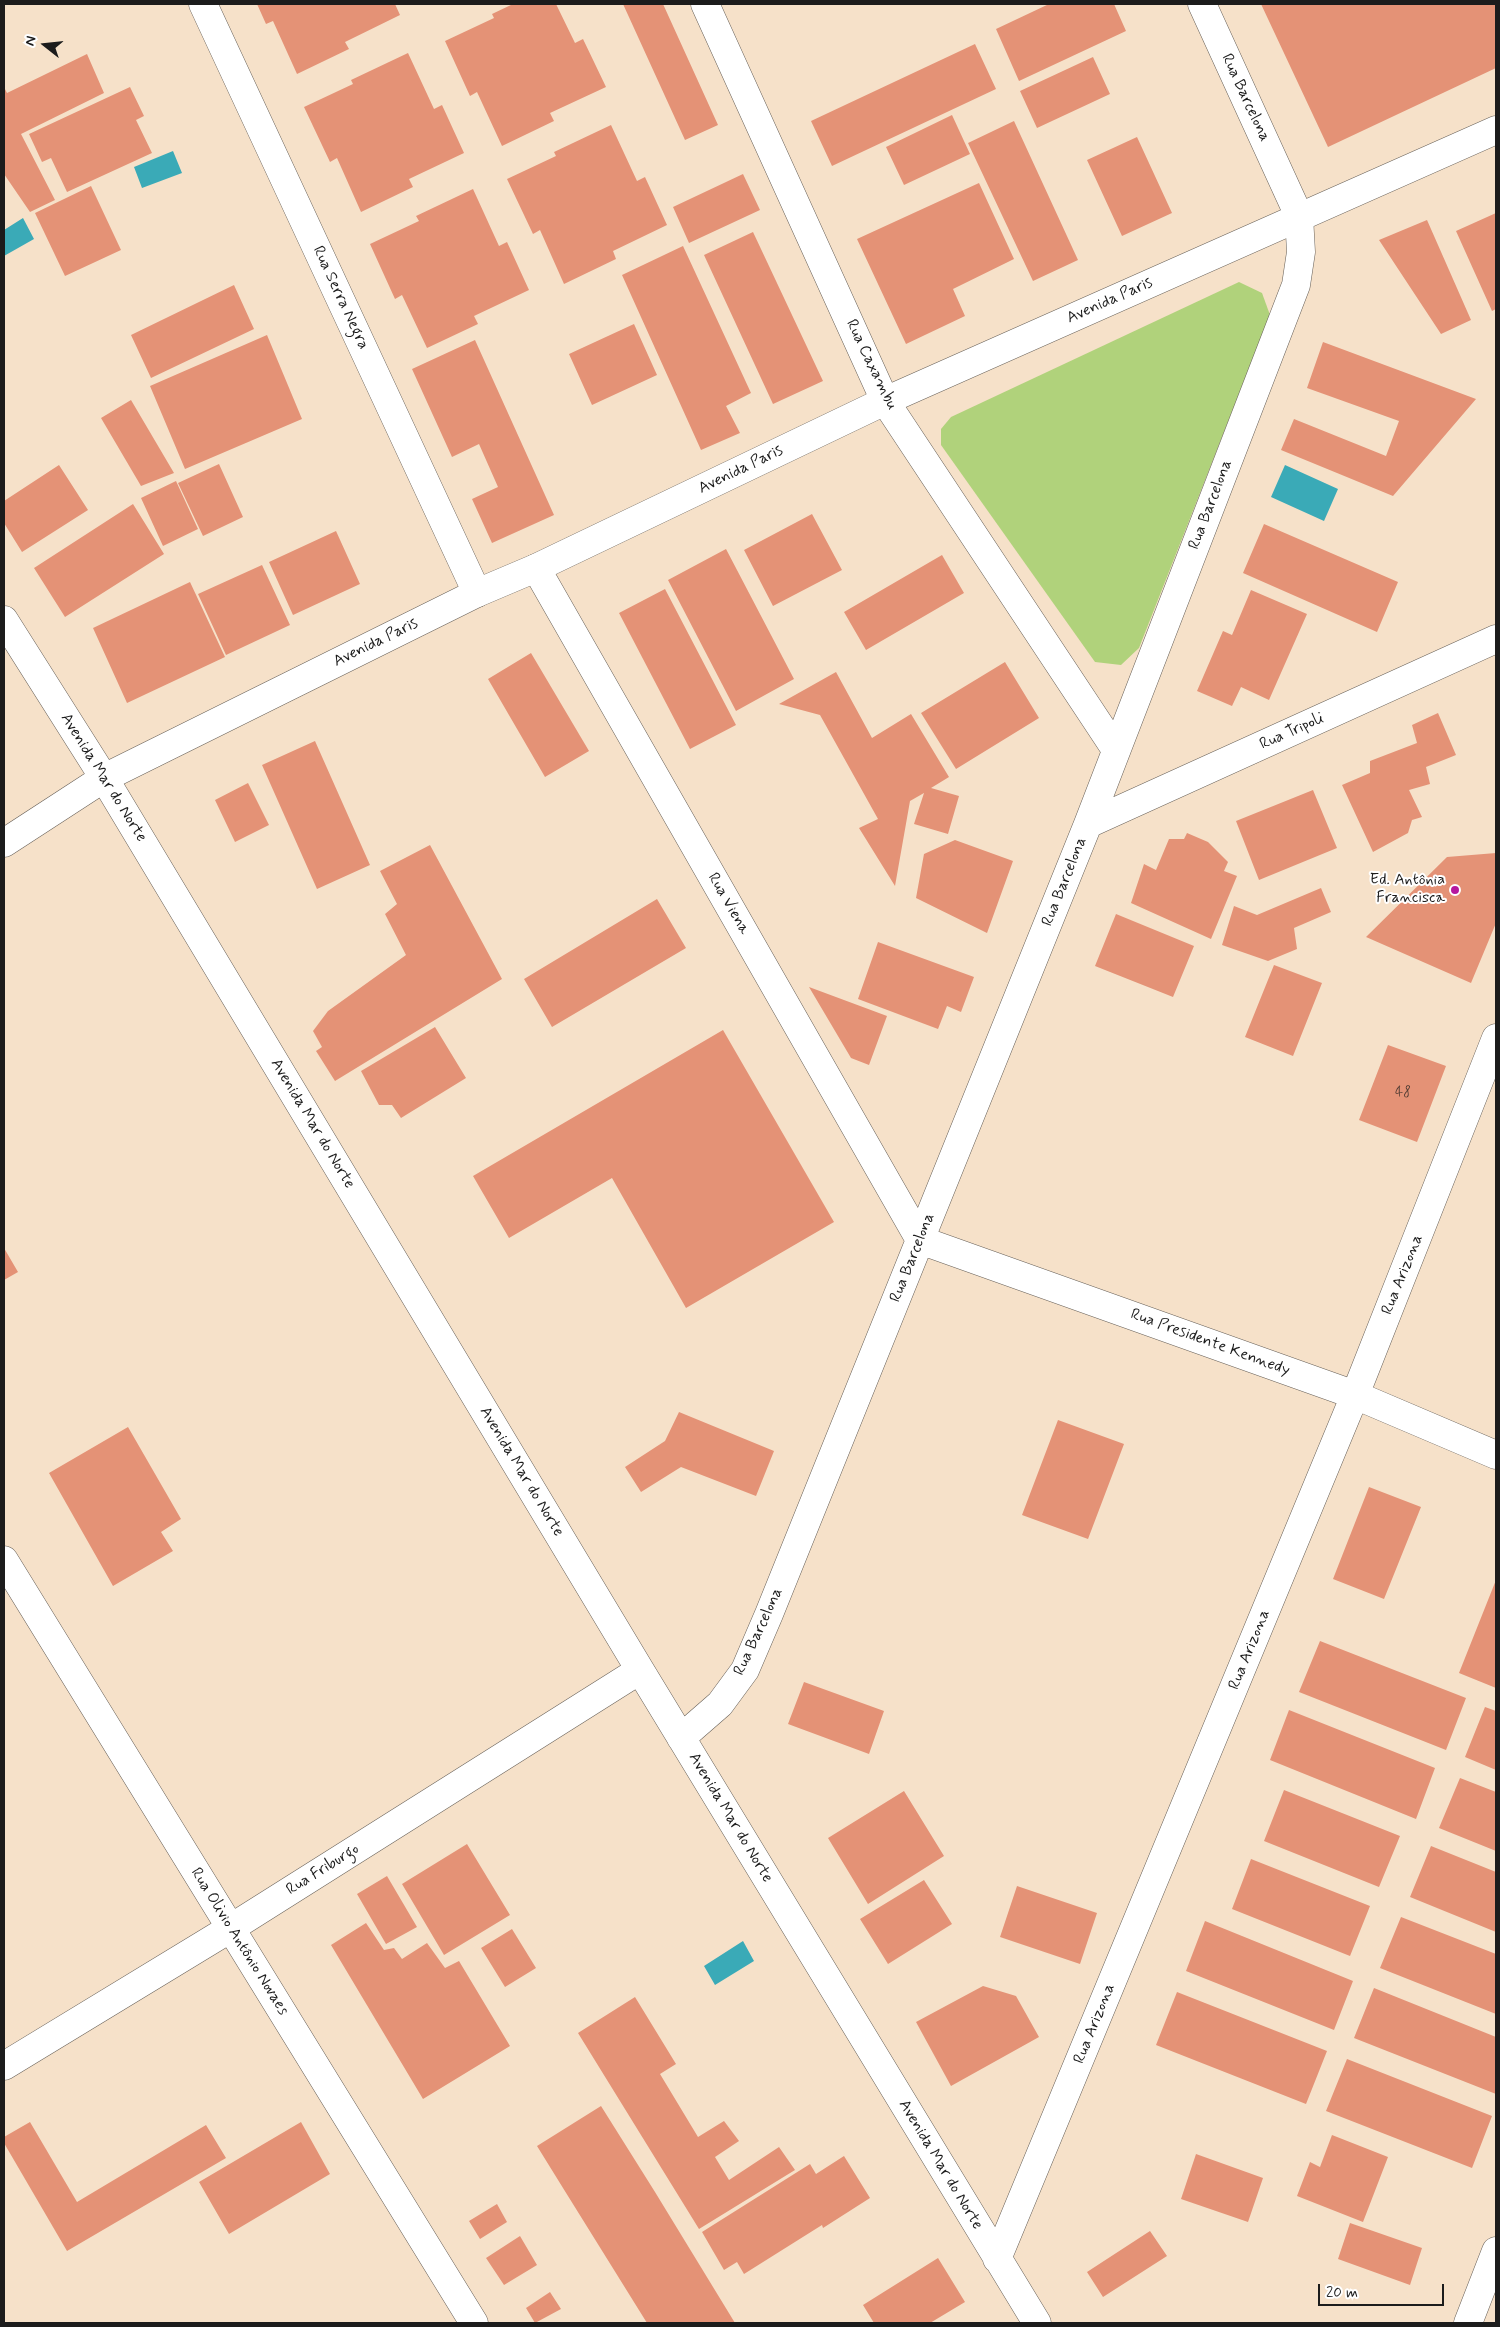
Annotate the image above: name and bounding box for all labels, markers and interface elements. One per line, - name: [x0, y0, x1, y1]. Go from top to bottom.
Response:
- north arrow: [20, 20, 70, 70]
- text: N: [21, 34, 41, 48]
- street label: Rua Barcelona: [1216, 51, 1274, 145]
- street label: Rua Serra Negra: [308, 243, 372, 353]
- street label: Avenida Paris: [1064, 274, 1156, 328]
- street label: Rua Caxambu: [841, 317, 901, 413]
- street label: Avenida Paris: [695, 441, 787, 499]
- street label: Rua Barcelona: [1185, 457, 1237, 553]
- street label: Avenida Paris: [330, 614, 422, 672]
- street label: Rua Tripoli: [1257, 709, 1327, 755]
- street label: Avenida Mar do Norte: [56, 710, 150, 846]
- street label: Rua Barcelona: [1038, 835, 1092, 929]
- street label: Rua Viena: [703, 870, 753, 938]
- place label: Ed. Antônia Francisca: [1370, 871, 1445, 909]
- marker: Ed. Antônia Francisca: [1449, 884, 1461, 896]
- street label: Avenida Mar do Norte: [266, 1056, 358, 1192]
- house number: 48: [1395, 1085, 1411, 1101]
- street label: Rua Barcelona: [886, 1211, 940, 1305]
- street label: Rua Arizona: [1378, 1232, 1428, 1318]
- street label: Rua Presidente Kennedy: [1128, 1305, 1292, 1381]
- street label: Avenida Mar do Norte: [475, 1404, 567, 1540]
- street label: Rua Barcelona: [730, 1585, 788, 1679]
- street label: Rua Arizona: [1225, 1607, 1275, 1693]
- street label: Avenida Mar do Norte: [684, 1750, 776, 1886]
- street label: Rua Friburgo: [283, 1840, 363, 1900]
- street label: Rua Olivio Antônio Novaes: [186, 1865, 292, 2019]
- street label: Rua Arizona: [1070, 1981, 1120, 2067]
- street label: Avenida Mar do Norte: [894, 2097, 986, 2233]
- scale bar: [1320, 2274, 1446, 2306]
- text: 20 m: [1326, 2283, 1358, 2303]

